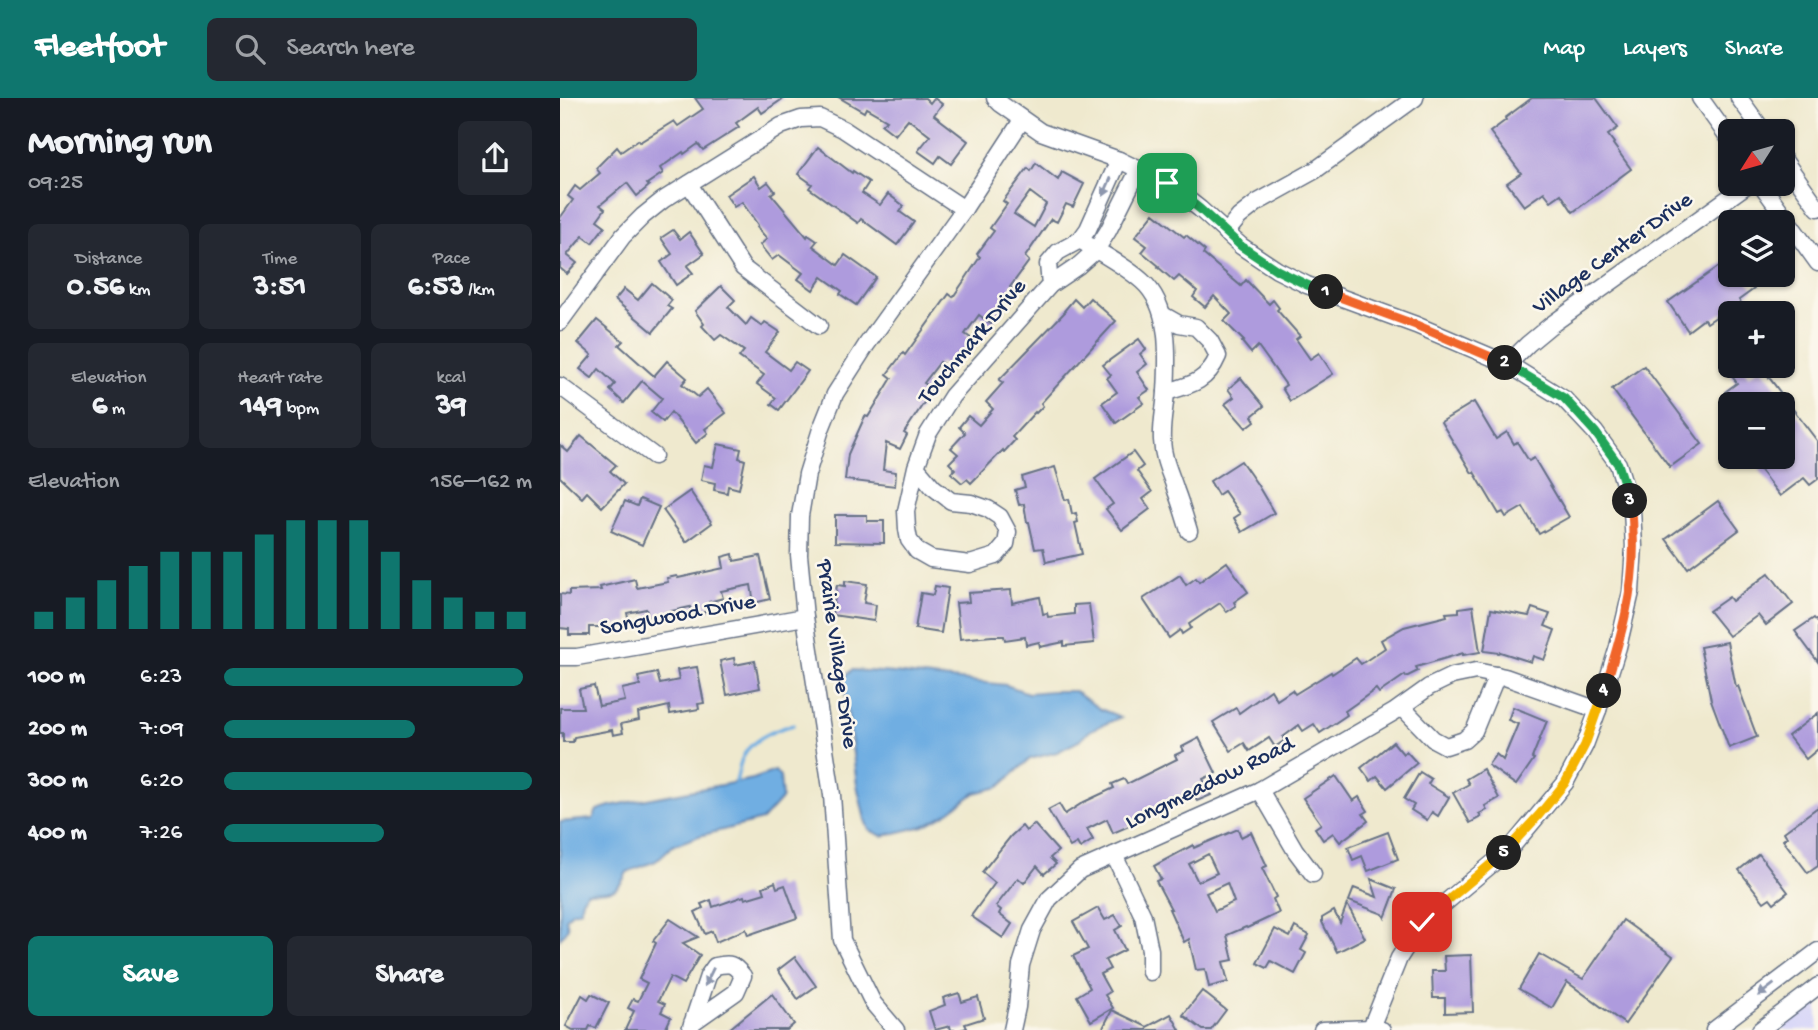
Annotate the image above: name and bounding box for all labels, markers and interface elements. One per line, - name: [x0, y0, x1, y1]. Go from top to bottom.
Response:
- search box: [207, 18, 697, 81]
- text: Fleetfoot: [35, 30, 165, 68]
- icon: search: [231, 30, 269, 68]
- text: Search here: [287, 34, 415, 65]
- text: Map: [1543, 35, 1585, 64]
- text: Layers: [1623, 35, 1687, 64]
- text: Share: [1725, 35, 1783, 64]
- north arrow: [1718, 119, 1796, 196]
- map controls: [1718, 119, 1795, 469]
- button: share: [458, 121, 532, 195]
- text: Morning run: [28, 122, 212, 166]
- pin: [1137, 153, 1197, 213]
- icon: arrive: [1148, 164, 1186, 202]
- text: 09:25: [28, 170, 83, 197]
- one-way arrow: [1101, 177, 1113, 197]
- street label: Village Center Drive: [1527, 186, 1699, 322]
- button: layers: [1718, 210, 1795, 287]
- text: Distance: [75, 248, 142, 271]
- text: Time: [263, 248, 297, 271]
- text: Pace: [433, 248, 470, 271]
- text: 0.56: [67, 271, 124, 306]
- text: 3:51: [254, 271, 306, 306]
- text: 6:53: [408, 271, 464, 306]
- street label: Touchmark Drive: [912, 273, 1034, 412]
- pin: 1: [1308, 274, 1344, 310]
- text: km: [124, 279, 151, 302]
- text: /km: [464, 279, 495, 302]
- text: 1: [1322, 280, 1329, 303]
- button: +: [1718, 301, 1795, 378]
- pin: 2: [1488, 345, 1522, 380]
- text: 2: [1500, 351, 1509, 374]
- text: Elevation: [71, 367, 146, 390]
- text: Heart rate: [237, 367, 323, 390]
- text: kcal: [436, 367, 466, 390]
- text: 6: [92, 390, 107, 425]
- text: 149: [241, 390, 282, 425]
- text: 39: [436, 390, 467, 425]
- button: −: [1718, 392, 1795, 469]
- text: m: [107, 398, 125, 421]
- text: bpm: [282, 398, 319, 421]
- text: Elevation: [28, 469, 119, 496]
- text: 156–162 m: [431, 469, 532, 496]
- pin: 3: [1612, 484, 1648, 518]
- text: 3: [1625, 489, 1634, 512]
- street label: Prairie Village Drive: [809, 557, 863, 751]
- street label: Songwood Drive: [598, 589, 759, 643]
- text: 100 m: [28, 664, 85, 691]
- text: 6:23: [140, 664, 182, 691]
- pin: 4: [1586, 674, 1622, 708]
- text: 4: [1599, 679, 1608, 702]
- text: 200 m: [28, 716, 87, 743]
- text: 7:09: [140, 716, 184, 743]
- street label: Longmeadow Road: [1121, 731, 1300, 837]
- text: 300 m: [28, 768, 88, 795]
- text: 6:20: [140, 768, 183, 795]
- text: 400 m: [28, 820, 87, 847]
- text: 7:26: [140, 820, 182, 847]
- pin: 5: [1486, 836, 1522, 870]
- text: 5: [1499, 841, 1509, 864]
- pin: [1392, 892, 1452, 952]
- icon: check: [1403, 903, 1441, 941]
- button: Save: [28, 936, 273, 1016]
- button: Share: [287, 936, 532, 1016]
- one-way arrow: [703, 967, 715, 987]
- one-way arrow: [1757, 983, 1775, 997]

